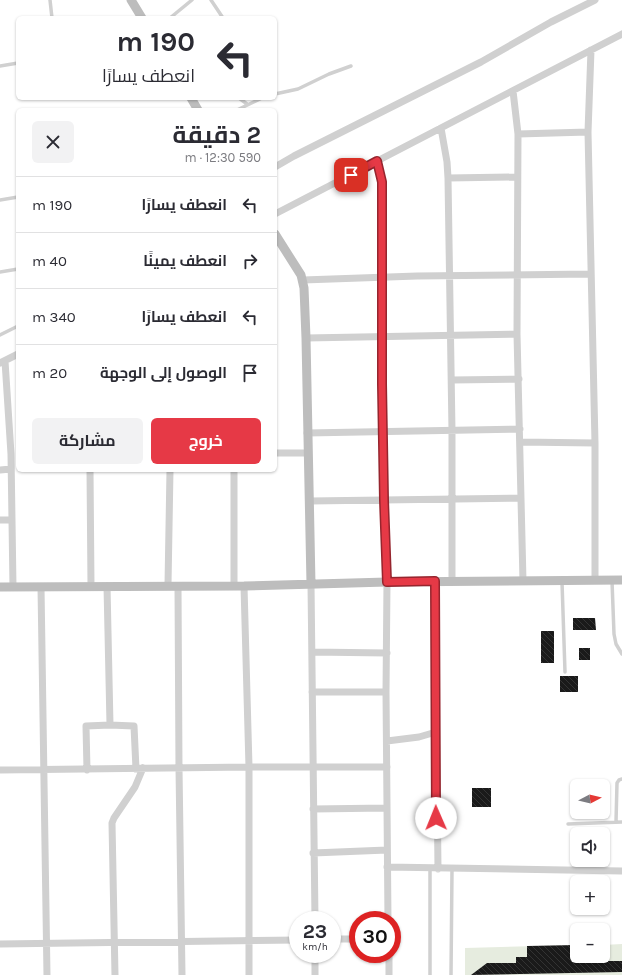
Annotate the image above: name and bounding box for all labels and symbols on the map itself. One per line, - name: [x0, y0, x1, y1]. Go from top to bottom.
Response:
- pin: [334, 158, 368, 192]
- north arrow: [570, 779, 610, 819]
- position arrow: [415, 797, 457, 839]
- speed limit sign: 30: [349, 911, 401, 963]

